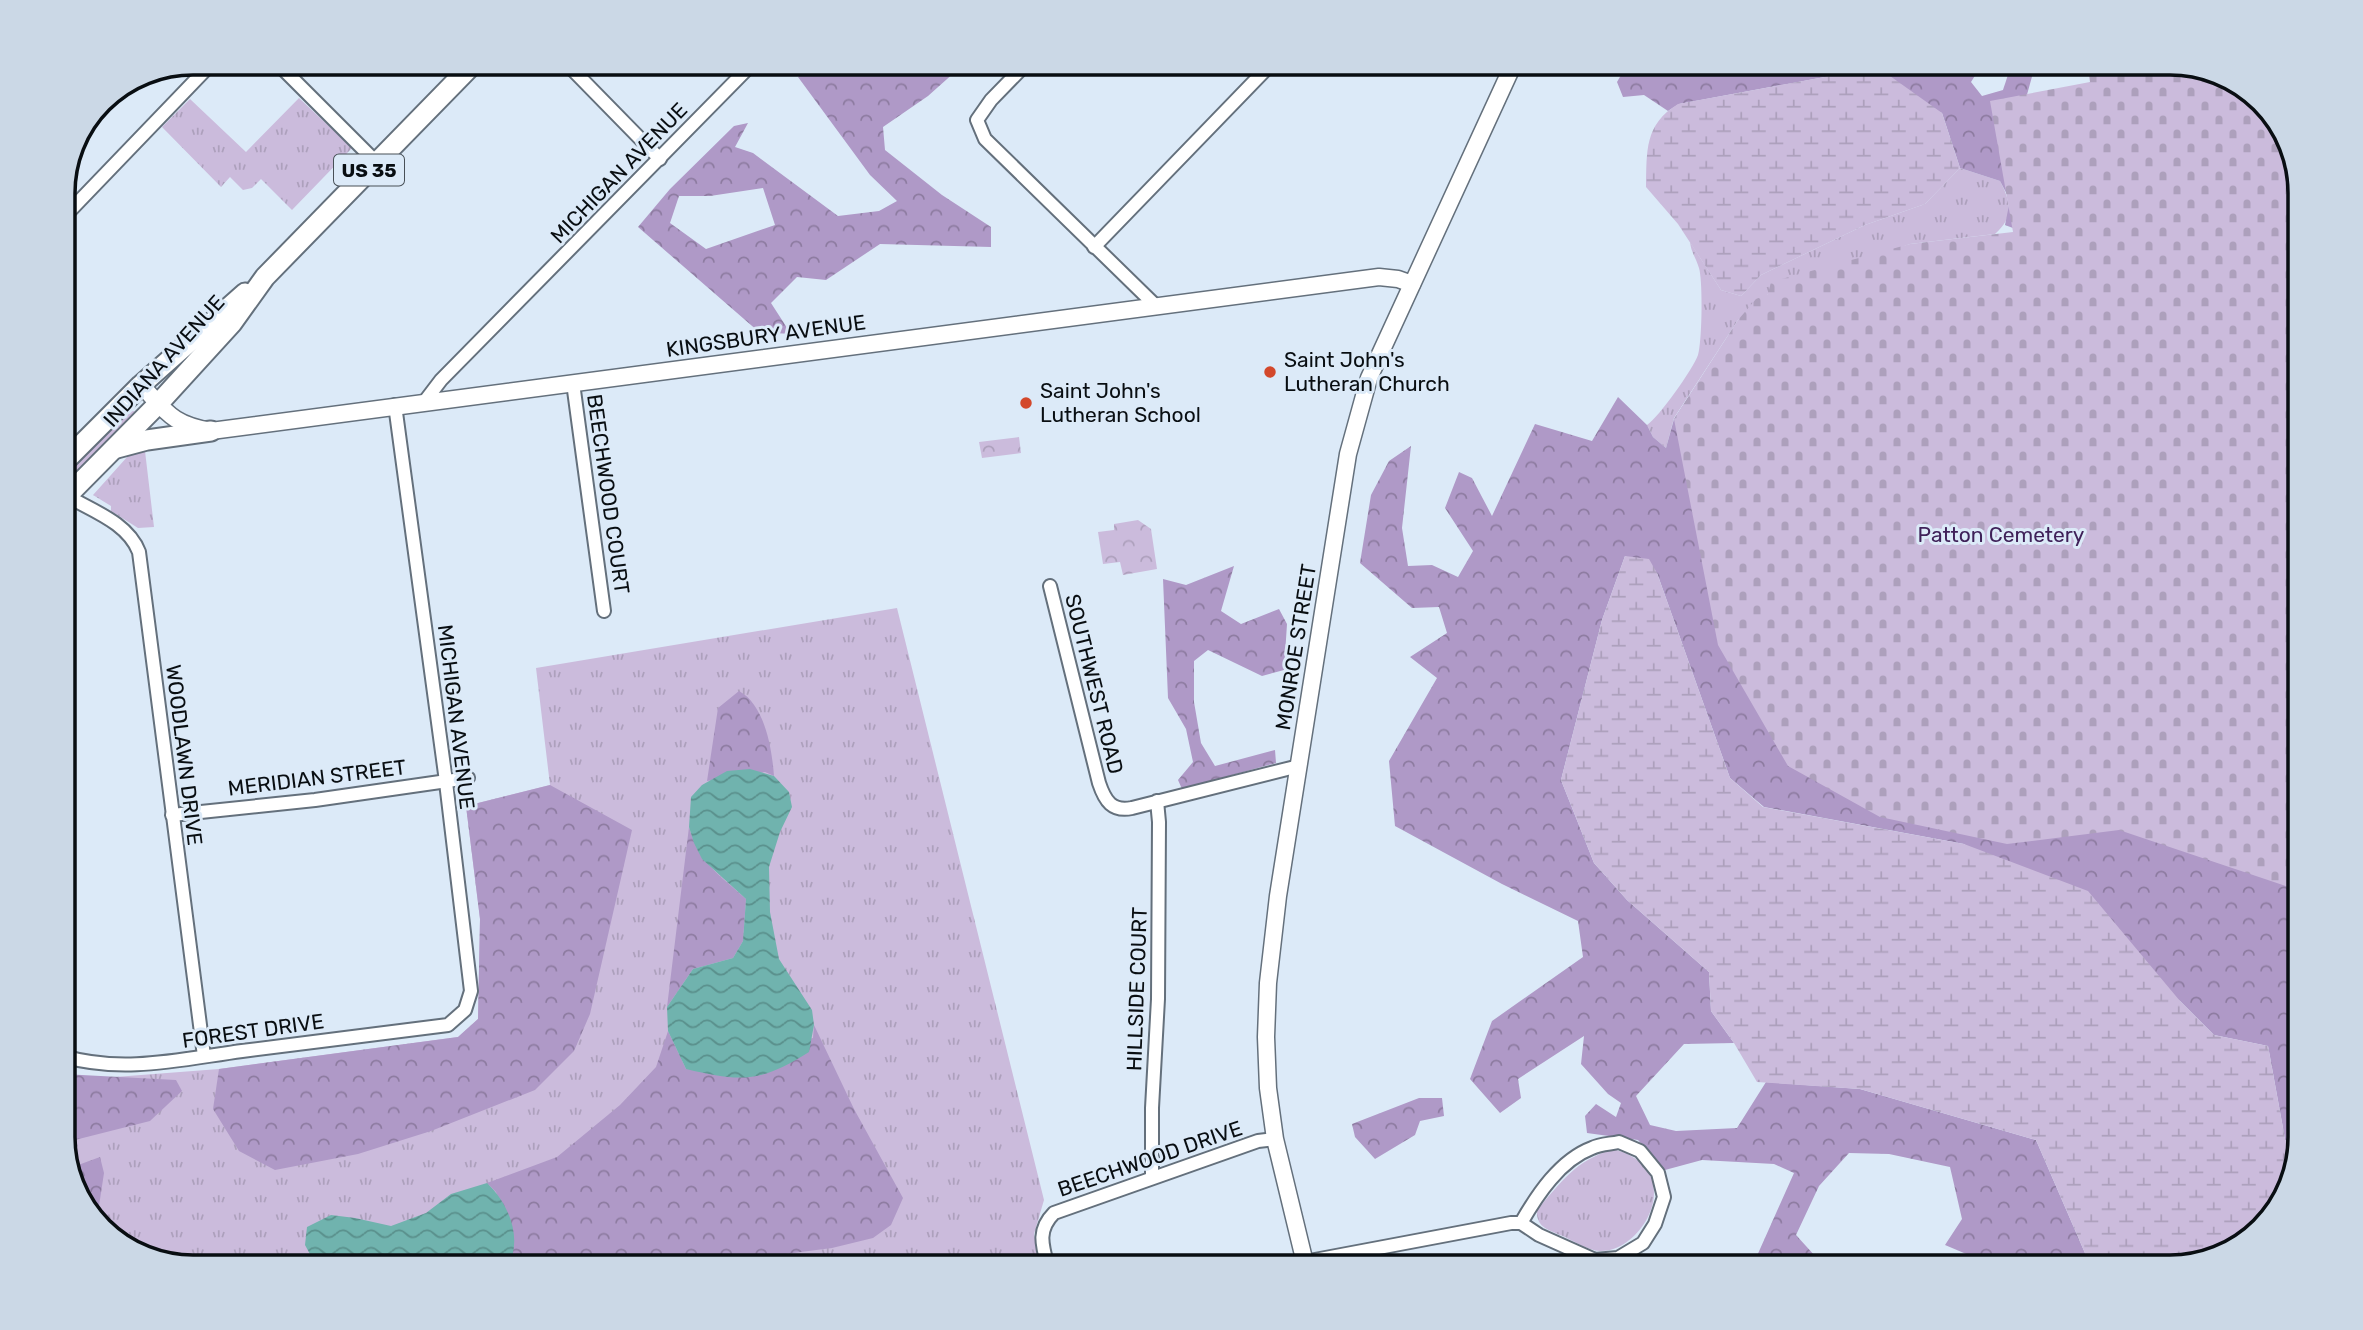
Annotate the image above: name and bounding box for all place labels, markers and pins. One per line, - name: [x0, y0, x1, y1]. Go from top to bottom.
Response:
- place label: Saint John's Lutheran Church: [1284, 347, 1450, 396]
- marker: Saint John's Lutheran Church: [1262, 364, 1278, 380]
- place label: Saint John's Lutheran School: [1040, 378, 1201, 427]
- marker: Saint John's Lutheran School: [1018, 395, 1034, 411]

